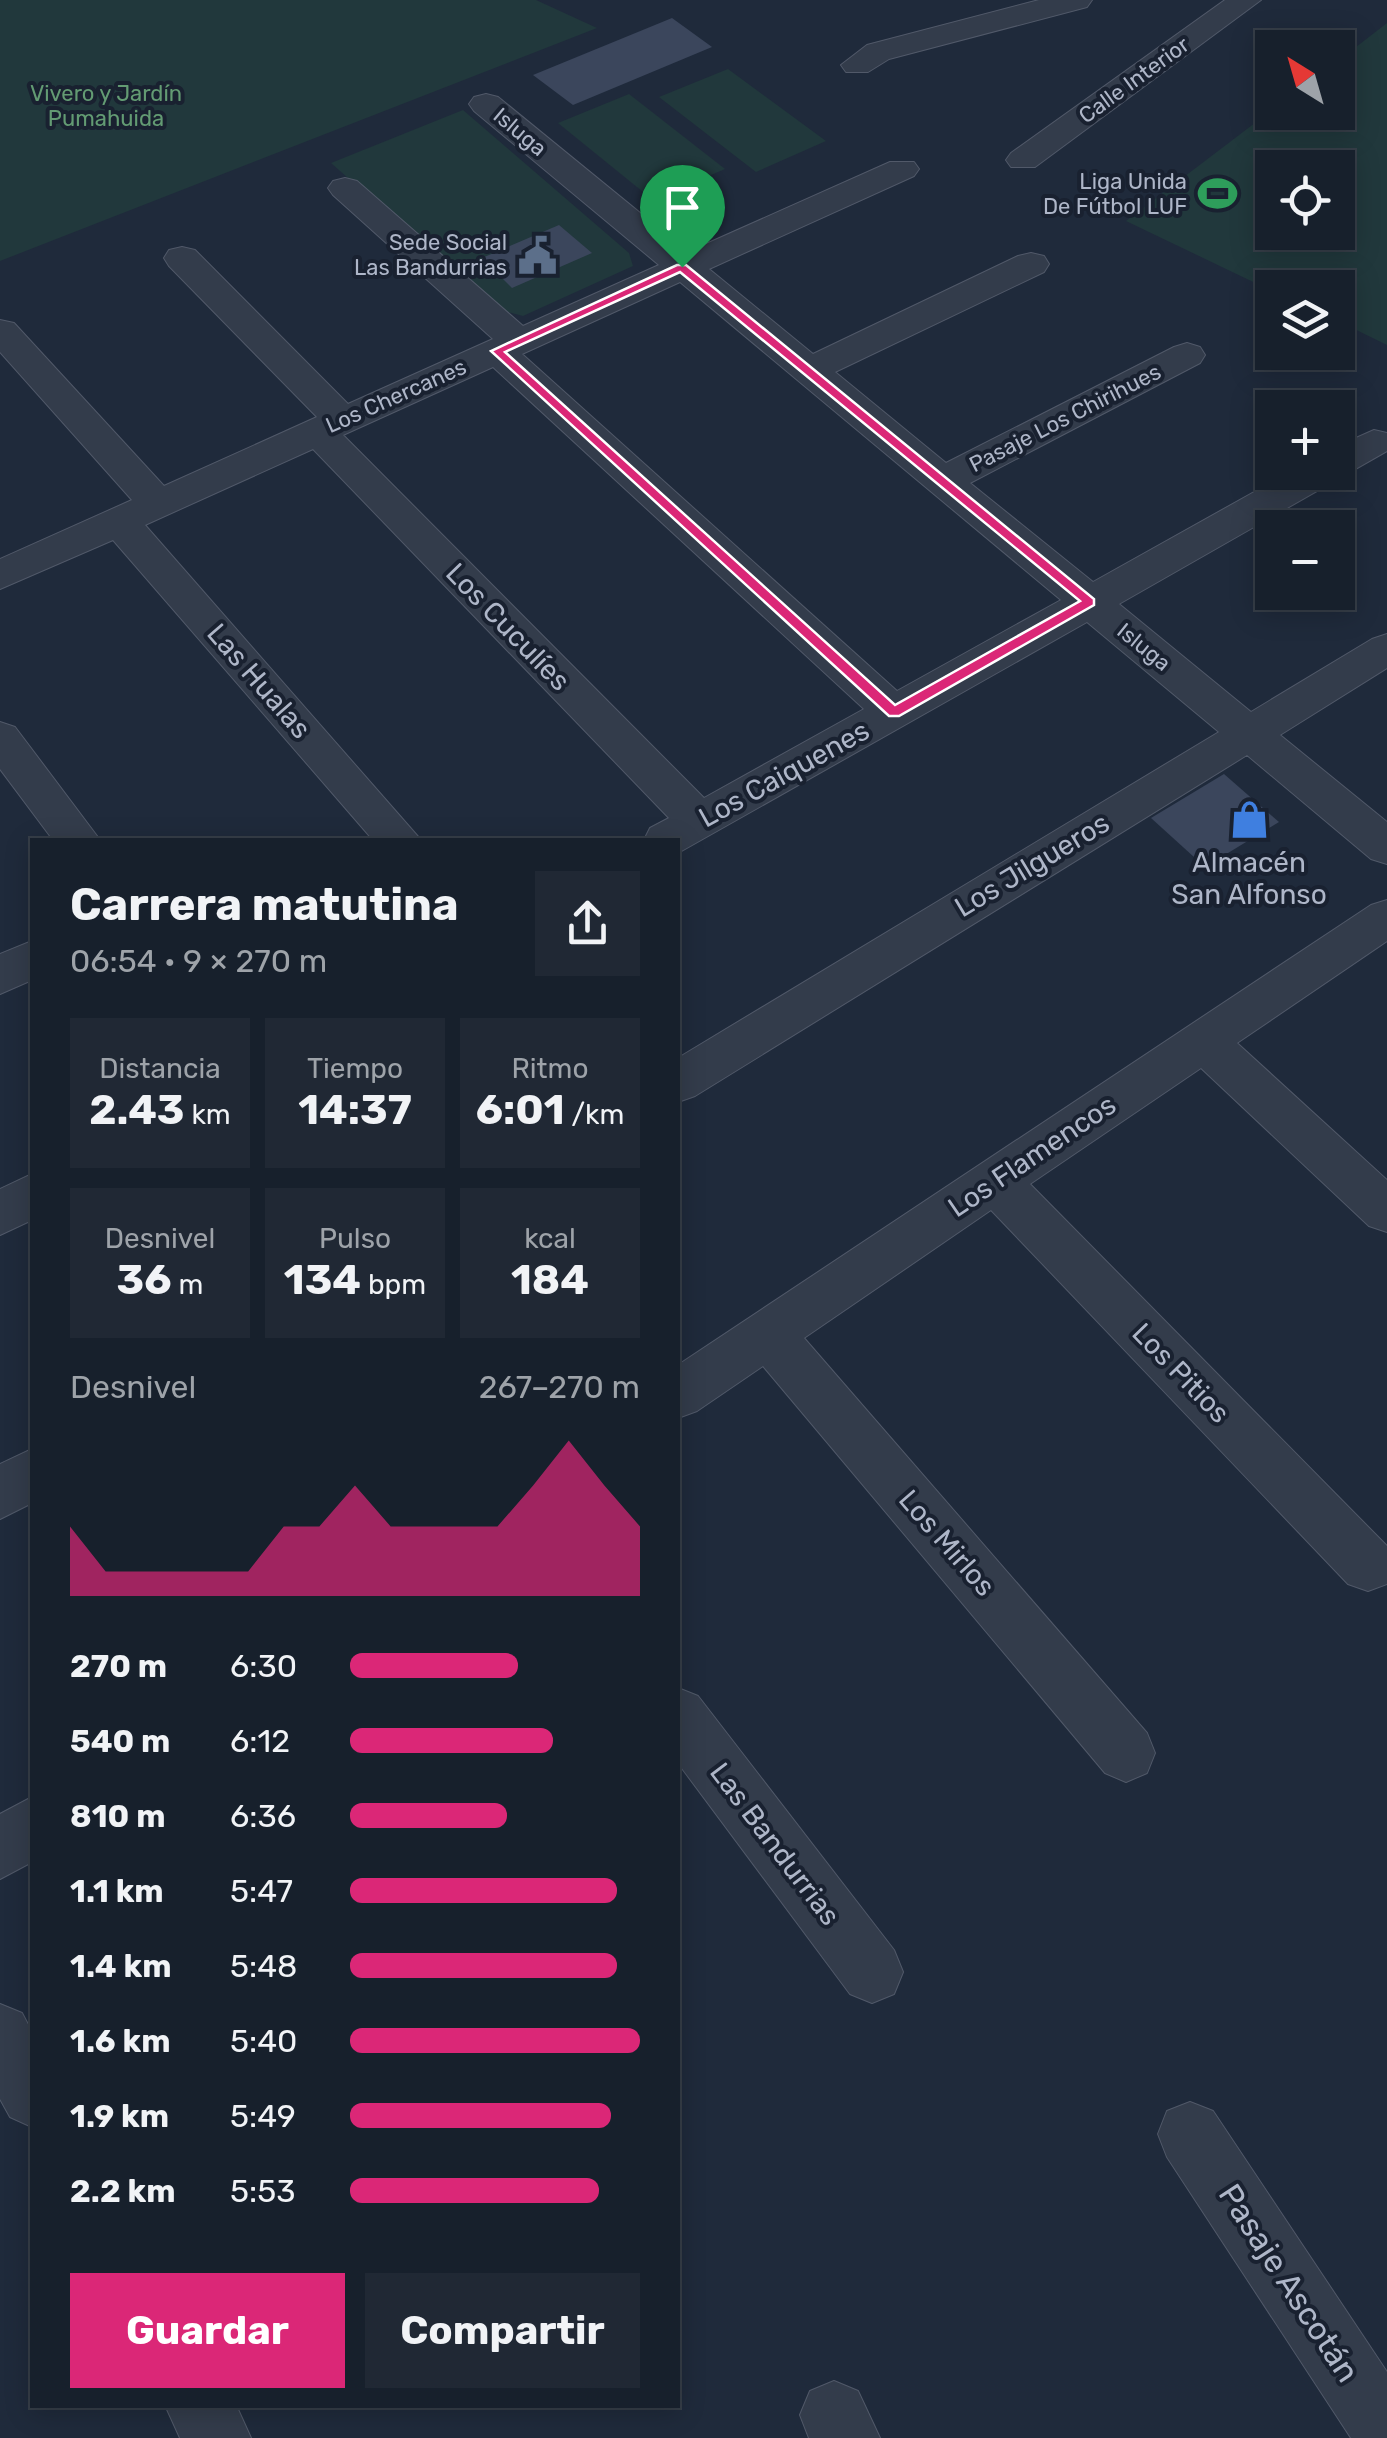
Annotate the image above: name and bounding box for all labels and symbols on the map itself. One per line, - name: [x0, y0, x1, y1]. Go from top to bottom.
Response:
- north arrow: [1255, 30, 1355, 130]
- street label: Calle Interior: [1073, 31, 1195, 129]
- park label: Vivero y Jardín Pumahuida: [30, 80, 182, 132]
- street label: Isluga: [488, 102, 552, 162]
- pin: [640, 165, 725, 268]
- place label: Liga Unida De Fútbol LUF: [1043, 168, 1187, 220]
- sports icon: Liga Unida De Fútbol LUF: [1196, 173, 1238, 215]
- place label: Sede Social Las Bandurrias: [354, 229, 507, 281]
- public building icon: Sede Social Las Bandurrias: [516, 234, 558, 276]
- street label: Los Chercanes: [322, 353, 470, 439]
- street label: Pasaje Los Chirihues: [965, 358, 1165, 478]
- street label: Los Cuculíes: [439, 557, 577, 697]
- street label: Las Hualas: [200, 617, 318, 745]
- street label: Isluga: [1112, 617, 1176, 677]
- street label: Los Caiquenes: [693, 714, 875, 834]
- shop icon: Almacén San Alfonso: [1228, 799, 1270, 841]
- street label: Los Jilgueros: [949, 806, 1115, 924]
- place label: Almacén San Alfonso: [1171, 846, 1327, 911]
- street label: Los Flamencos: [942, 1088, 1122, 1224]
- street label: Los Pitios: [1126, 1316, 1236, 1430]
- street label: Los Mirlos: [892, 1483, 1002, 1603]
- street label: Las Bandurrias: [703, 1756, 847, 1932]
- street label: Pasaje Ascotán: [1211, 2177, 1367, 2389]

